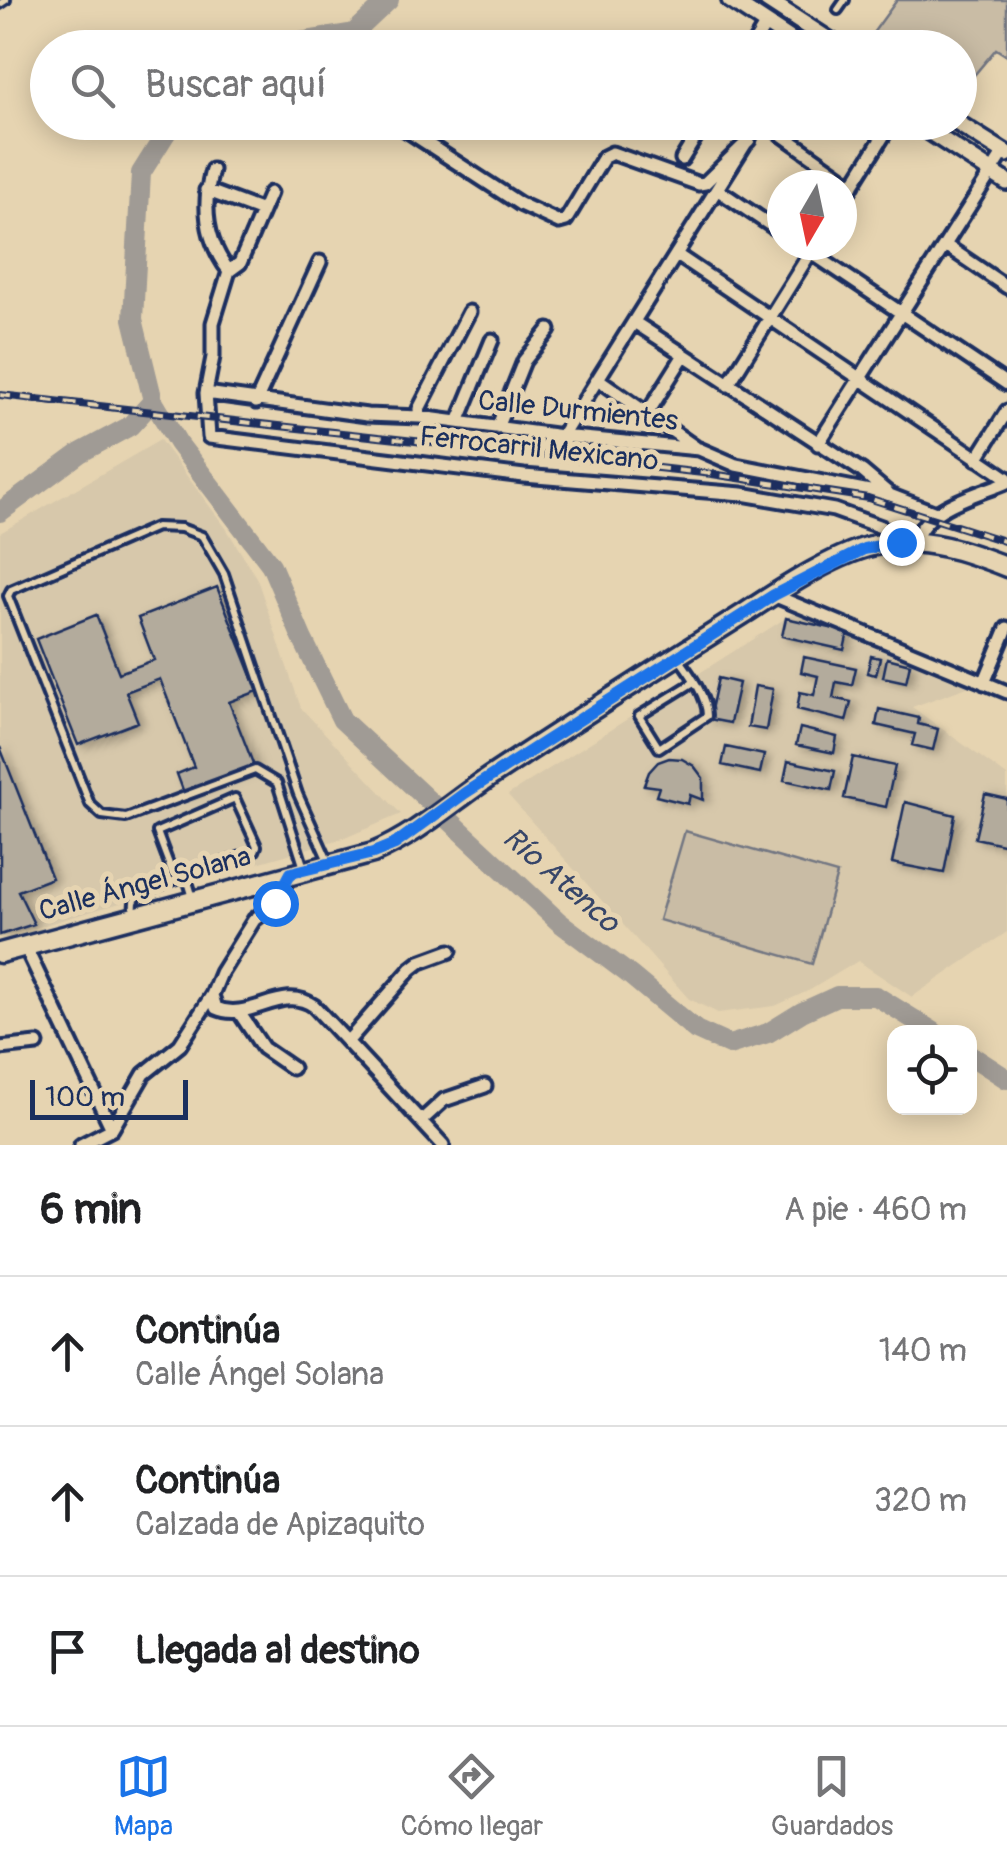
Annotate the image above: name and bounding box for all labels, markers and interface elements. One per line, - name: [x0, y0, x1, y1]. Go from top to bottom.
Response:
- search box: [30, 30, 977, 140]
- icon: search: [65, 58, 120, 113]
- text: Buscar aquí: [145, 61, 327, 109]
- north arrow: [767, 170, 857, 260]
- street label: Calle Durmientes: [476, 383, 680, 439]
- street label: Ferrocarril Mexicano: [418, 419, 660, 479]
- route end: [879, 520, 925, 566]
- water label: Río Atenco: [495, 819, 628, 942]
- street label: Calle Ángel Solana: [35, 839, 255, 929]
- route start: [253, 881, 299, 927]
- map controls: [887, 1025, 977, 1115]
- button: locate: [887, 1025, 977, 1115]
- scale bar: [30, 1075, 188, 1120]
- text: 100 m: [45, 1080, 125, 1115]
- text: 6 min: [40, 1184, 142, 1236]
- text: A pie · 460 m: [784, 1190, 967, 1230]
- text: Continúa: [135, 1307, 280, 1355]
- icon: ahead: [40, 1324, 95, 1379]
- text: 140 m: [879, 1331, 967, 1371]
- text: Calle Ángel Solana: [135, 1355, 384, 1395]
- text: Continúa: [135, 1457, 280, 1505]
- icon: ahead: [40, 1474, 95, 1529]
- text: 320 m: [874, 1481, 967, 1521]
- text: Calzada de Apizaquito: [135, 1505, 425, 1545]
- icon: arrive: [40, 1624, 95, 1679]
- text: Llegada al destino: [135, 1627, 420, 1675]
- tab: Mapa: [114, 1749, 173, 1844]
- tab: Cómo llegar: [401, 1749, 543, 1844]
- tab: Guardados: [771, 1749, 893, 1844]

